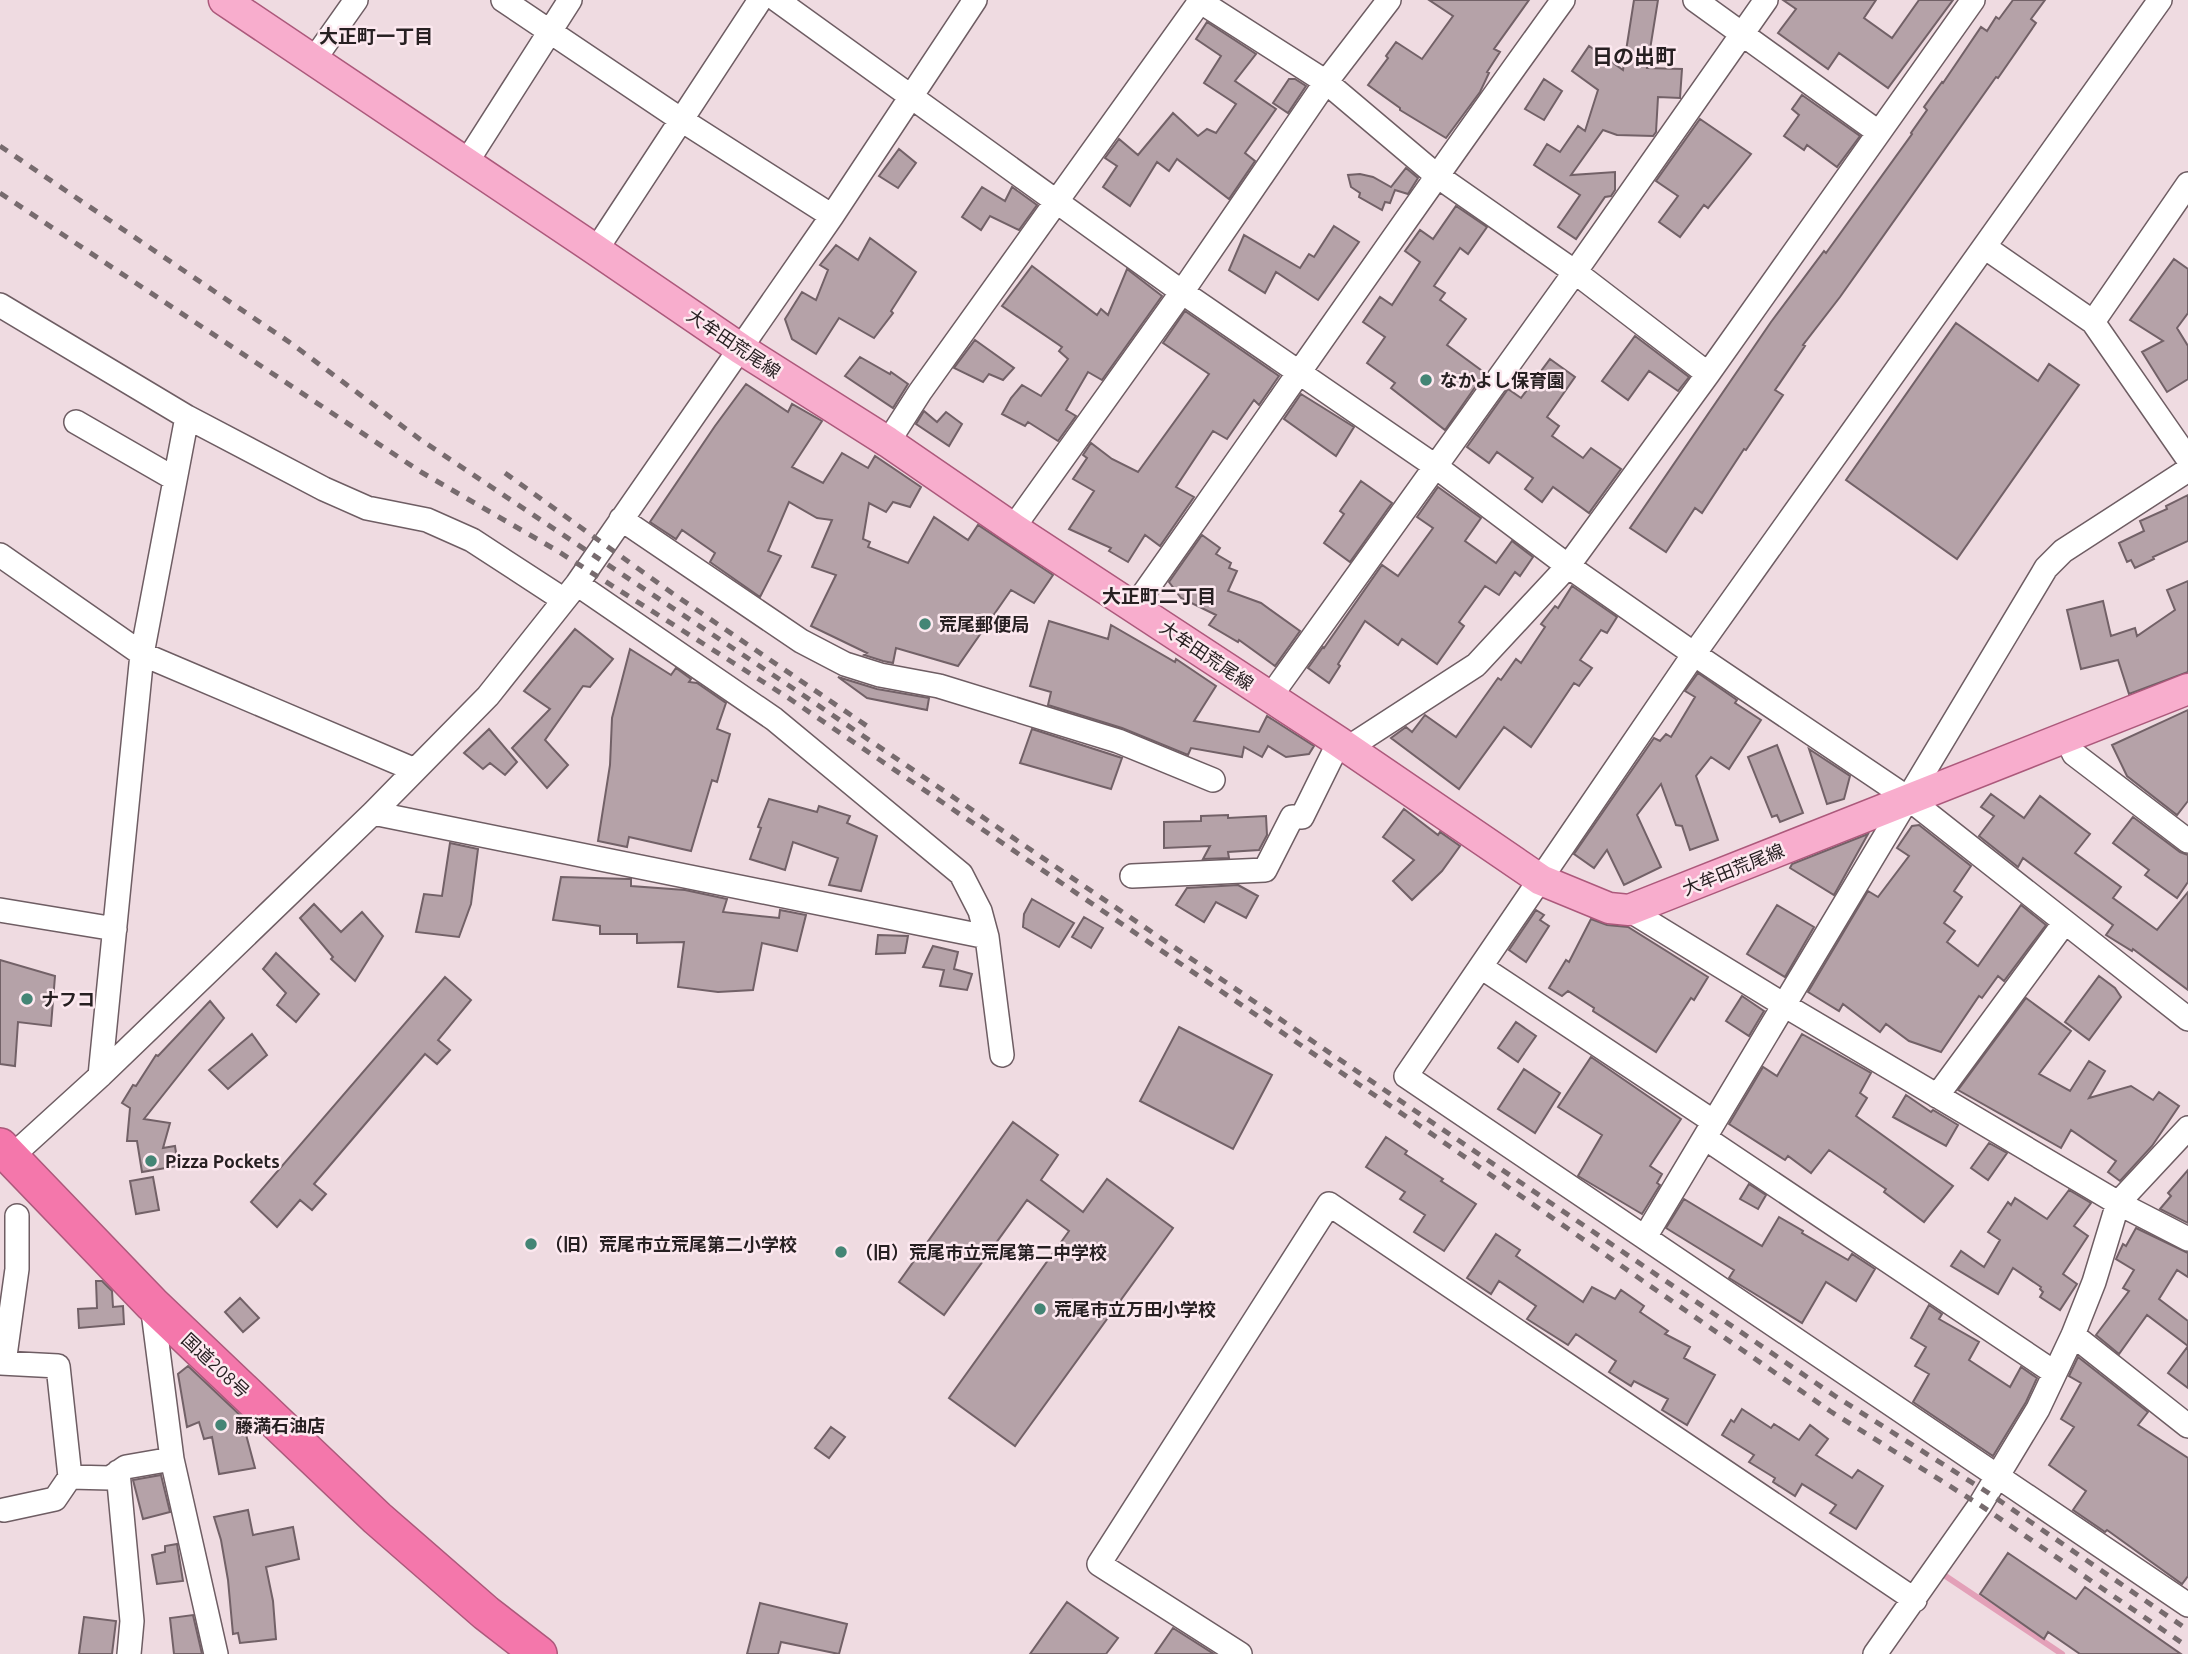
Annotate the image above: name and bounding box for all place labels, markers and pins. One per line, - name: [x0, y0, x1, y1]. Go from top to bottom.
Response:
- place label: なかよし保育園: [1440, 370, 1565, 390]
- marker: なかよし保育園: [1418, 372, 1434, 388]
- place label: 荒尾郵便局: [939, 614, 1029, 634]
- marker: 荒尾郵便局: [917, 616, 933, 632]
- place label: ナフコ: [41, 989, 95, 1009]
- marker: ナフコ: [19, 991, 35, 1007]
- place label: Pizza Pockets: [165, 1151, 280, 1171]
- marker: Pizza Pockets: [143, 1153, 159, 1169]
- place label: （旧）荒尾市立荒尾第二小学校: [545, 1234, 797, 1254]
- marker: （旧）荒尾市立荒尾第二小学校: [523, 1236, 539, 1252]
- place label: （旧）荒尾市立荒尾第二中学校: [855, 1242, 1107, 1262]
- marker: （旧）荒尾市立荒尾第二中学校: [833, 1244, 849, 1260]
- place label: 荒尾市立万田小学校: [1054, 1299, 1216, 1319]
- marker: 荒尾市立万田小学校: [1032, 1301, 1048, 1317]
- place label: 藤満石油店: [235, 1415, 325, 1435]
- marker: 藤満石油店: [213, 1417, 229, 1433]

